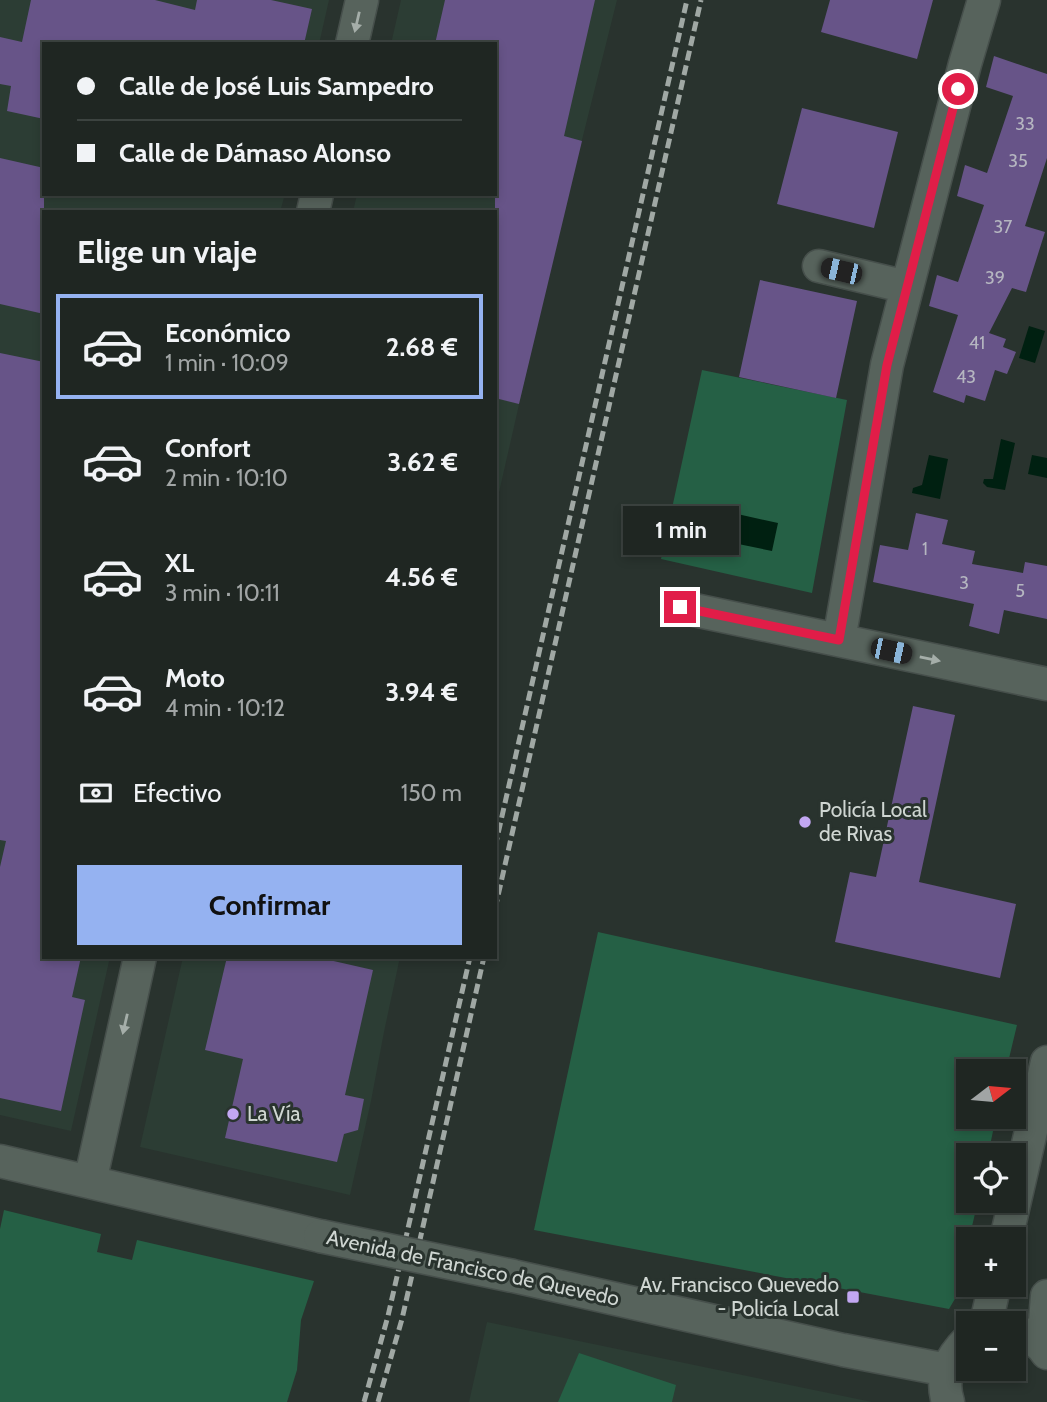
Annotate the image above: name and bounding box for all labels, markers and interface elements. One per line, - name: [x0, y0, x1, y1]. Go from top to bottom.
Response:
- one-way arrow: [351, 11, 362, 33]
- text: Calle de José Luis Sampedro: [119, 70, 434, 102]
- route start: [942, 73, 974, 105]
- house number: 33: [1015, 113, 1035, 135]
- text: Calle de Dámaso Alonso: [119, 137, 391, 169]
- house number: 35: [1008, 150, 1028, 172]
- house number: 37: [994, 216, 1012, 238]
- text: Elige un viaje: [77, 232, 257, 271]
- car: [819, 256, 864, 286]
- house number: 39: [985, 267, 1005, 289]
- icon: car: [81, 315, 144, 378]
- text: Económico: [165, 317, 291, 349]
- text: 2.68 €: [386, 331, 458, 363]
- house number: 41: [969, 332, 985, 354]
- text: 1 min · 10:09: [165, 349, 289, 377]
- house number: 43: [956, 366, 976, 388]
- icon: car: [81, 430, 144, 493]
- text: Confort: [165, 432, 251, 464]
- text: 3.62 €: [387, 446, 458, 478]
- text: 2 min · 10:10: [165, 464, 288, 492]
- callout: 1 min: [622, 505, 738, 554]
- text: 1 min: [655, 516, 707, 544]
- house number: 1: [922, 538, 928, 560]
- icon: car: [81, 545, 144, 608]
- text: XL: [165, 547, 194, 579]
- text: 4.56 €: [385, 561, 458, 593]
- house number: 3: [959, 572, 969, 594]
- text: 3 min · 10:11: [165, 579, 280, 607]
- house number: 5: [1015, 580, 1025, 602]
- route end: [664, 591, 696, 623]
- car: [869, 636, 914, 666]
- one-way arrow: [919, 654, 941, 665]
- icon: car: [81, 660, 144, 723]
- text: Moto: [165, 662, 225, 694]
- text: 3.94 €: [385, 676, 458, 708]
- text: 4 min · 10:12: [165, 694, 285, 722]
- icon: cash: [77, 774, 115, 812]
- text: Efectivo: [133, 777, 222, 809]
- text: 150 m: [401, 779, 462, 807]
- place label: Policía Local de Rivas: [819, 797, 927, 846]
- marker: Policía Local de Rivas: [797, 814, 813, 830]
- button: Confirmar: [77, 865, 462, 945]
- one-way arrow: [119, 1013, 130, 1035]
- north arrow: [956, 1059, 1026, 1129]
- map controls: [956, 1059, 1026, 1381]
- place label: La Vía: [247, 1101, 301, 1126]
- marker: La Vía: [225, 1106, 241, 1122]
- button: locate: [956, 1143, 1026, 1213]
- street label: Avenida de Francisco de Quevedo: [324, 1224, 622, 1311]
- button: +: [956, 1227, 1026, 1297]
- place label: Av. Francisco Quevedo - Policía Local: [639, 1272, 839, 1321]
- marker: Av. Francisco Quevedo - Policía Local: [845, 1289, 861, 1305]
- button: −: [956, 1311, 1026, 1381]

